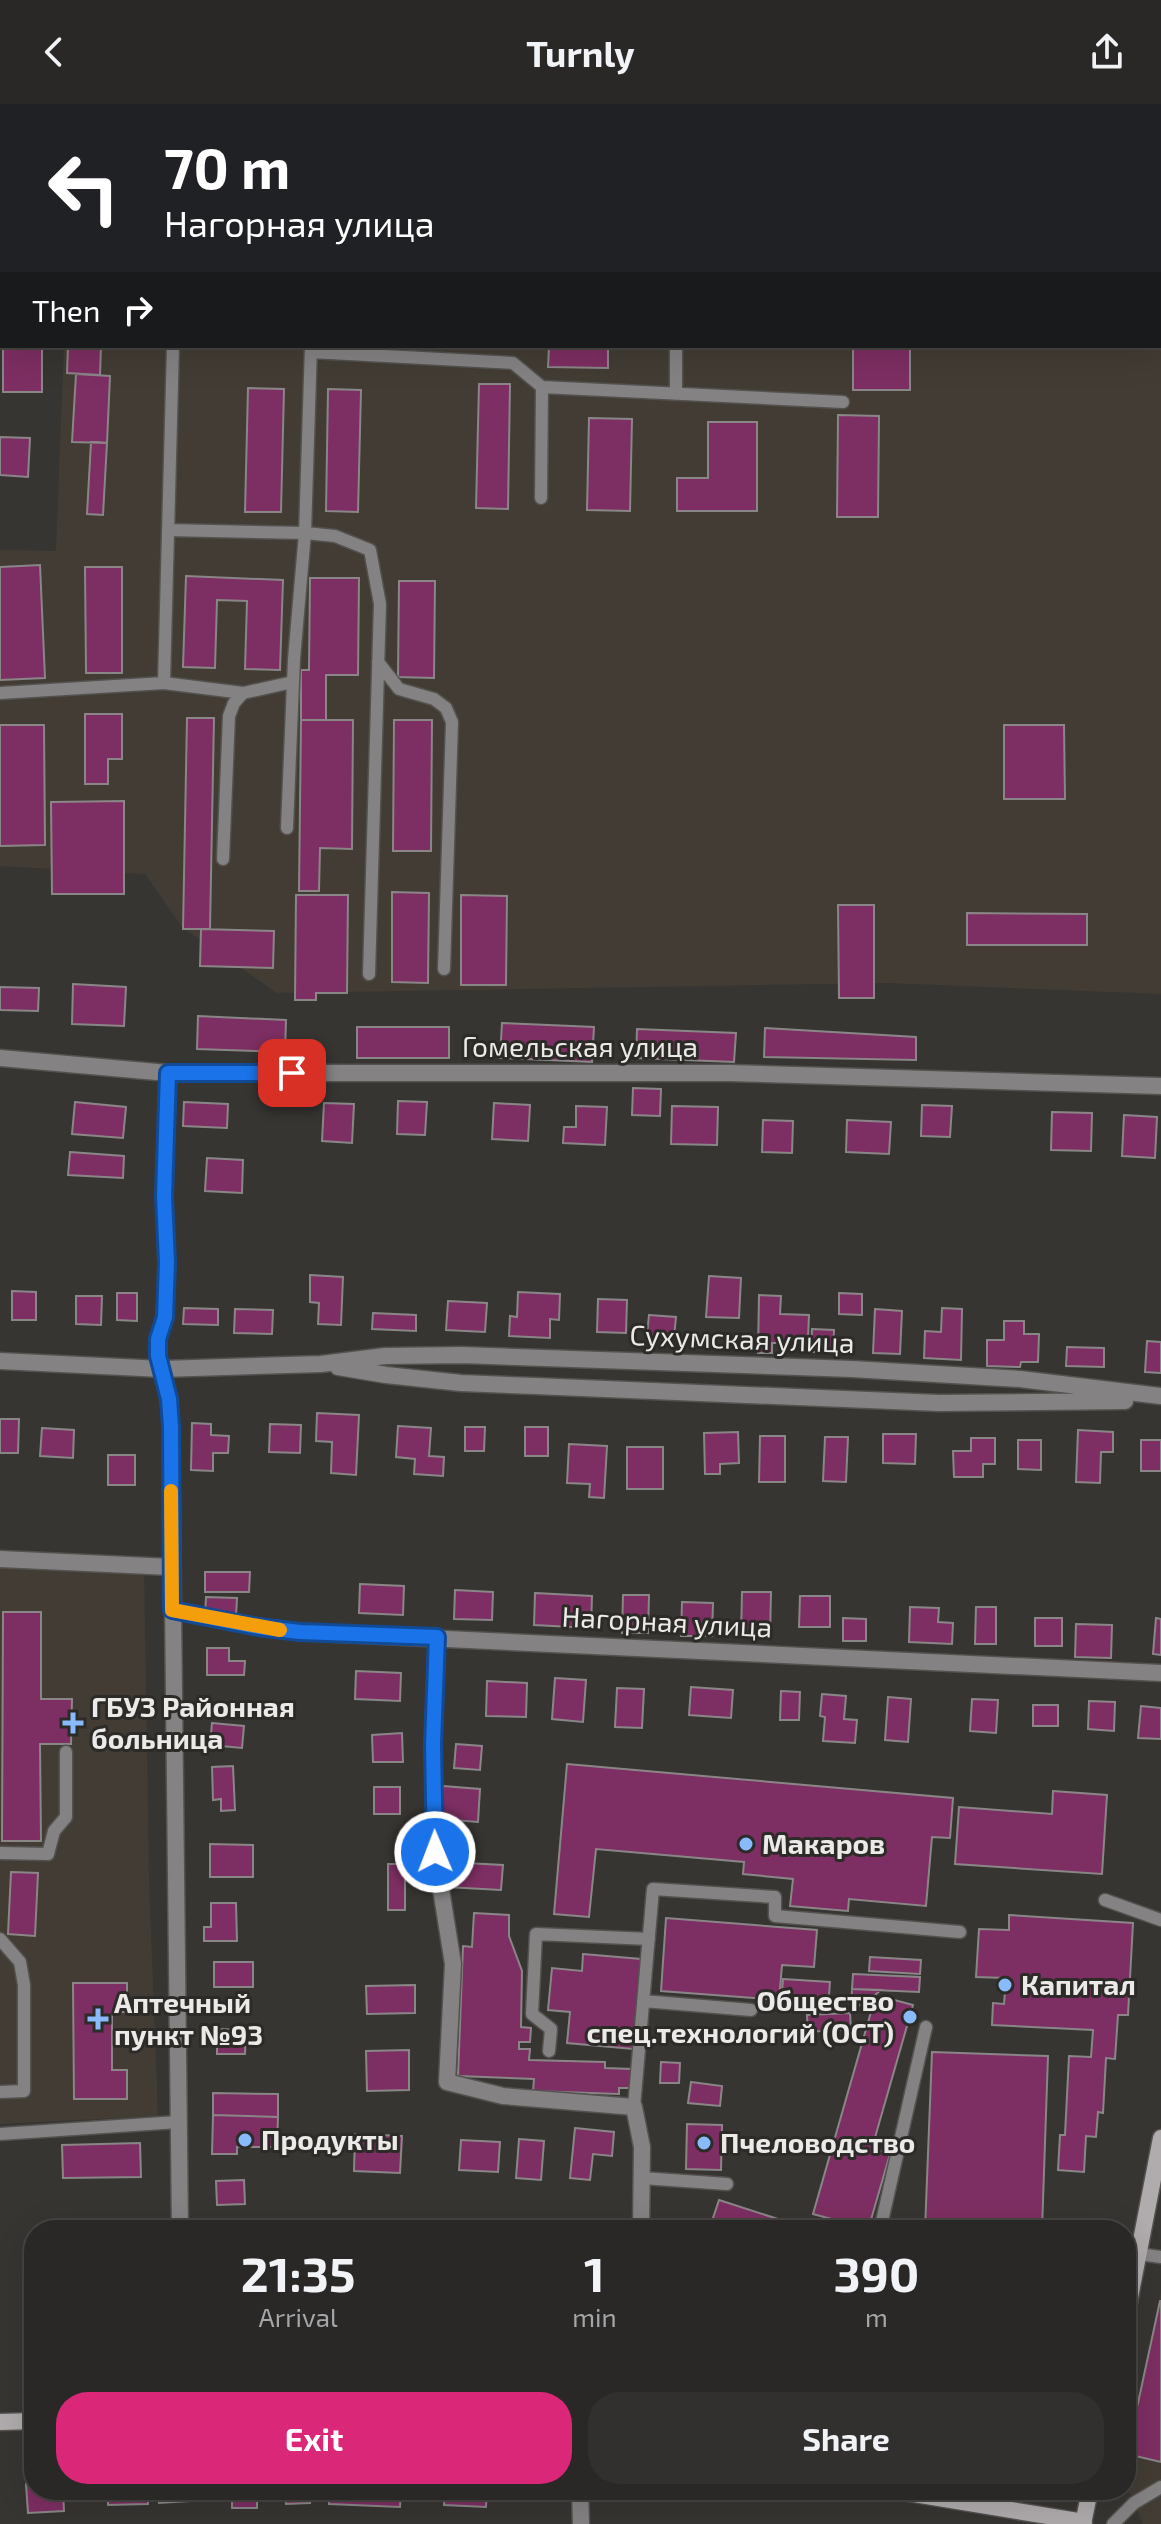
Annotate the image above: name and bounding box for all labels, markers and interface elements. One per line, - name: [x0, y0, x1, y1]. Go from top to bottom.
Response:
- icon: back: [32, 30, 76, 74]
- icon: share: [1085, 30, 1129, 74]
- text: Turnly: [526, 31, 635, 74]
- text: 70 m: [164, 133, 290, 200]
- icon: left: [32, 136, 136, 240]
- text: Нагорная улица: [164, 201, 435, 244]
- icon: right: [116, 288, 160, 332]
- text: Then: [32, 292, 100, 328]
- street label: Гомельская улица: [462, 1029, 698, 1063]
- pin: [258, 1039, 326, 1107]
- icon: arrive: [270, 1051, 314, 1095]
- street label: Сухумская улица: [629, 1317, 855, 1359]
- street label: Нагорная улица: [561, 1599, 773, 1643]
- place label: ГБУЗ Районная больница: [91, 1689, 295, 1755]
- marker: ГБУЗ Районная больница: [62, 1712, 84, 1734]
- position arrow: [393, 1810, 477, 1894]
- place label: Макаров: [762, 1826, 885, 1860]
- marker: Макаров: [737, 1835, 755, 1853]
- place label: Капитал: [1021, 1967, 1136, 2001]
- marker: Капитал: [996, 1976, 1014, 1994]
- place label: Общество спец.технологий (ОСТ): [586, 1983, 894, 2049]
- place label: Аптечный пункт №93: [114, 1985, 263, 2051]
- marker: Общество спец.технологий (ОСТ): [901, 2008, 919, 2026]
- marker: Аптечный пункт №93: [89, 2010, 107, 2028]
- place label: Продукты: [261, 2122, 399, 2156]
- place label: Пчеловодство: [720, 2125, 915, 2159]
- marker: Продукты: [236, 2131, 254, 2149]
- marker: Пчеловодство: [695, 2134, 713, 2152]
- text: 21:35: [241, 2244, 355, 2302]
- text: 1: [584, 2244, 605, 2302]
- text: 390: [833, 2244, 919, 2302]
- text: Arrival: [259, 2301, 338, 2332]
- text: min: [572, 2301, 617, 2332]
- text: m: [865, 2301, 888, 2332]
- button: Exit: [56, 2392, 572, 2484]
- button: Share: [588, 2392, 1104, 2484]

